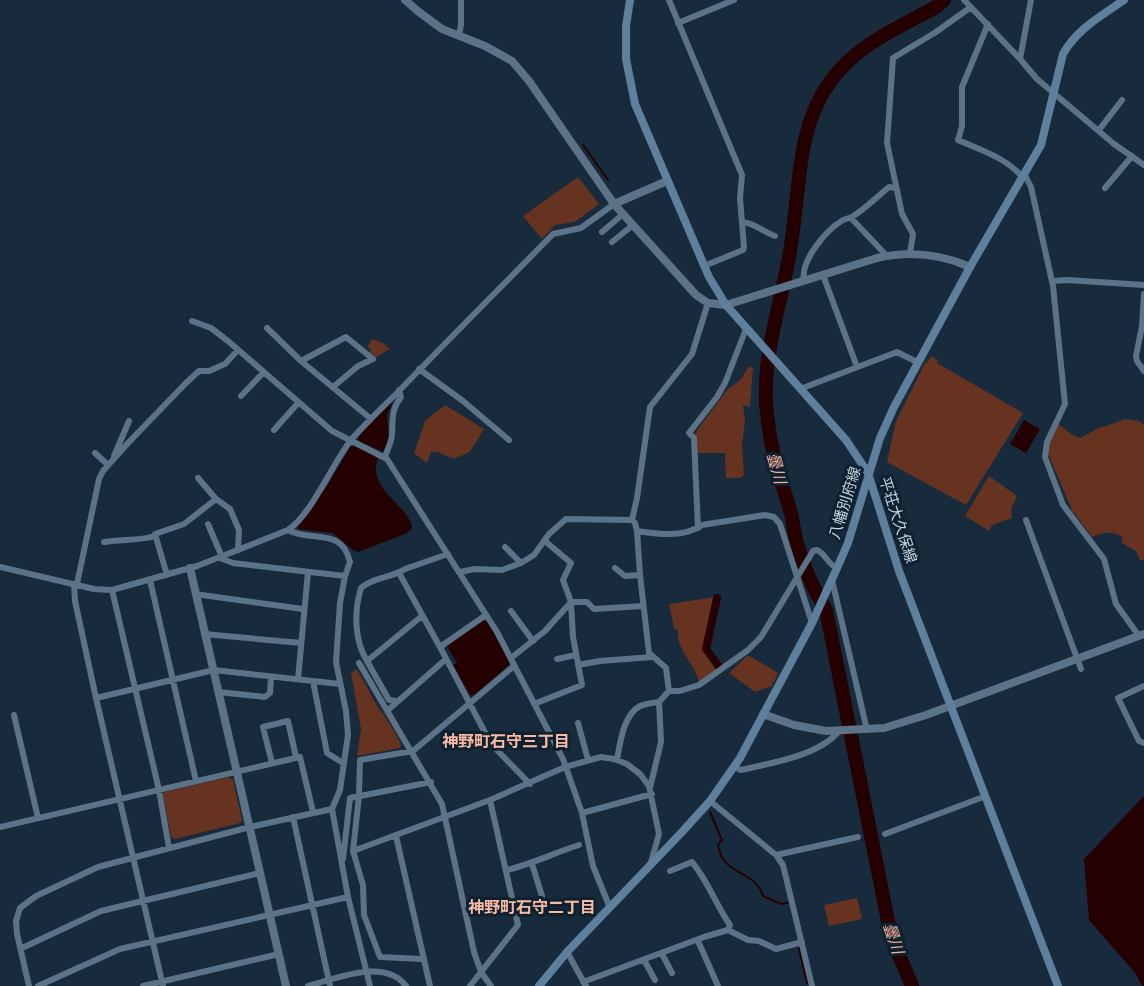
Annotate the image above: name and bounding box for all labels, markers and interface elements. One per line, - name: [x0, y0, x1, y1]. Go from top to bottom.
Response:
- water label: 曇川: [763, 450, 791, 488]
- street label: 八幡別府線: [824, 464, 865, 542]
- street label: 平荘大久保線: [876, 474, 921, 566]
- district label: 神野町石守三丁目: [442, 731, 570, 751]
- district label: 神野町石守二丁目: [468, 897, 596, 917]
- water label: 曇川: [880, 920, 909, 958]

